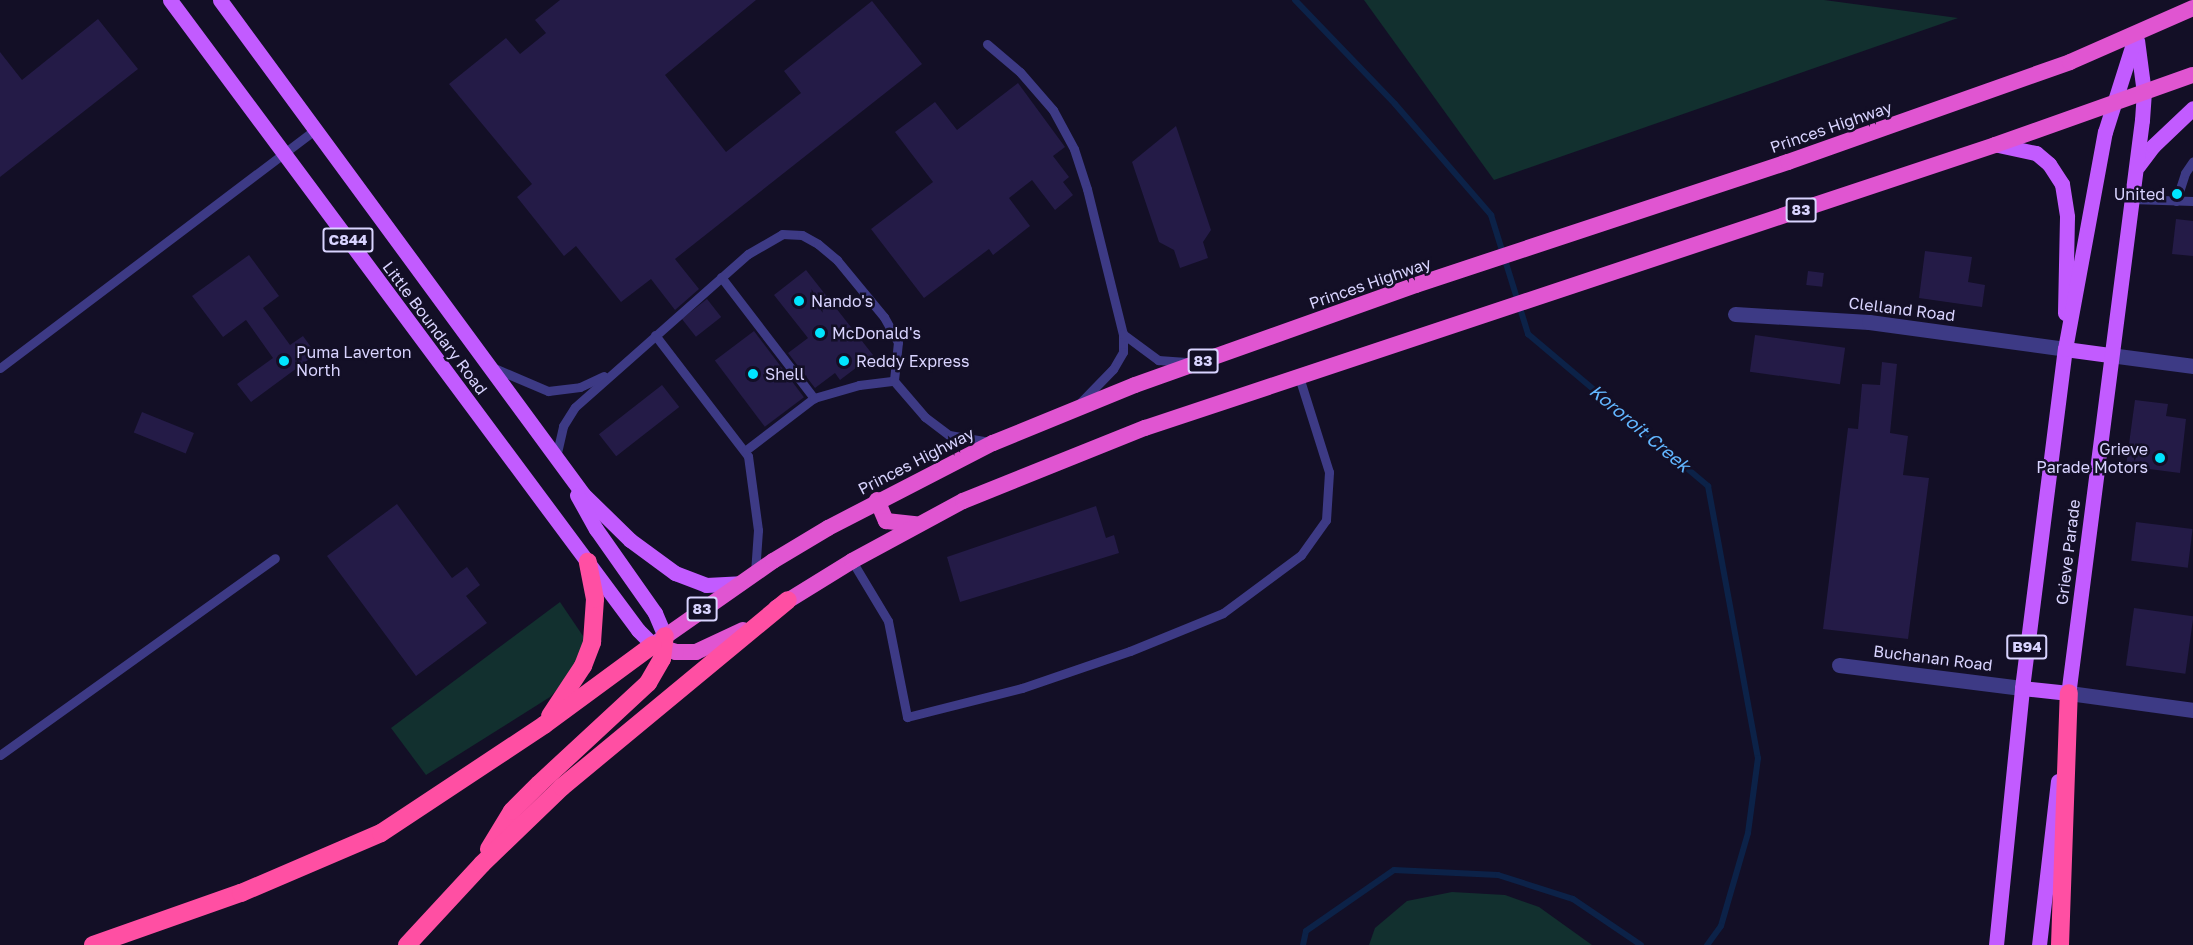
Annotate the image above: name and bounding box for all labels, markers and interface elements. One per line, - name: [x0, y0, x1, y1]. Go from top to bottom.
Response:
- street label: Princes Highway: [1768, 97, 1894, 157]
- place label: United: [2114, 184, 2165, 204]
- marker: United: [2170, 187, 2184, 201]
- road number: 83: [1784, 198, 1818, 222]
- road number: C844: [322, 228, 374, 252]
- street label: Princes Highway: [1307, 253, 1433, 313]
- street label: Little Boundary Road: [379, 258, 491, 398]
- place label: Nando's: [811, 291, 873, 311]
- street label: Clelland Road: [1848, 293, 1956, 325]
- marker: Nando's: [792, 294, 806, 308]
- place label: McDonald's: [832, 323, 921, 343]
- marker: McDonald's: [813, 326, 827, 340]
- place label: Puma Laverton North: [296, 342, 412, 380]
- road number: 83: [1186, 349, 1220, 373]
- place label: Reddy Express: [856, 351, 969, 371]
- marker: Puma Laverton North: [277, 354, 291, 368]
- marker: Reddy Express: [837, 354, 851, 368]
- place label: Shell: [765, 364, 805, 384]
- marker: Shell: [746, 367, 760, 381]
- water label: Kororoit Creek: [1585, 380, 1695, 476]
- street label: Princes Highway: [855, 423, 977, 499]
- place label: Grieve Parade Motors: [2036, 439, 2148, 477]
- marker: Grieve Parade Motors: [2153, 451, 2167, 465]
- street label: Grieve Parade: [2052, 498, 2084, 606]
- road number: 83: [686, 597, 718, 621]
- road number: B94: [2006, 635, 2048, 659]
- street label: Buchanan Road: [1872, 641, 1994, 675]

